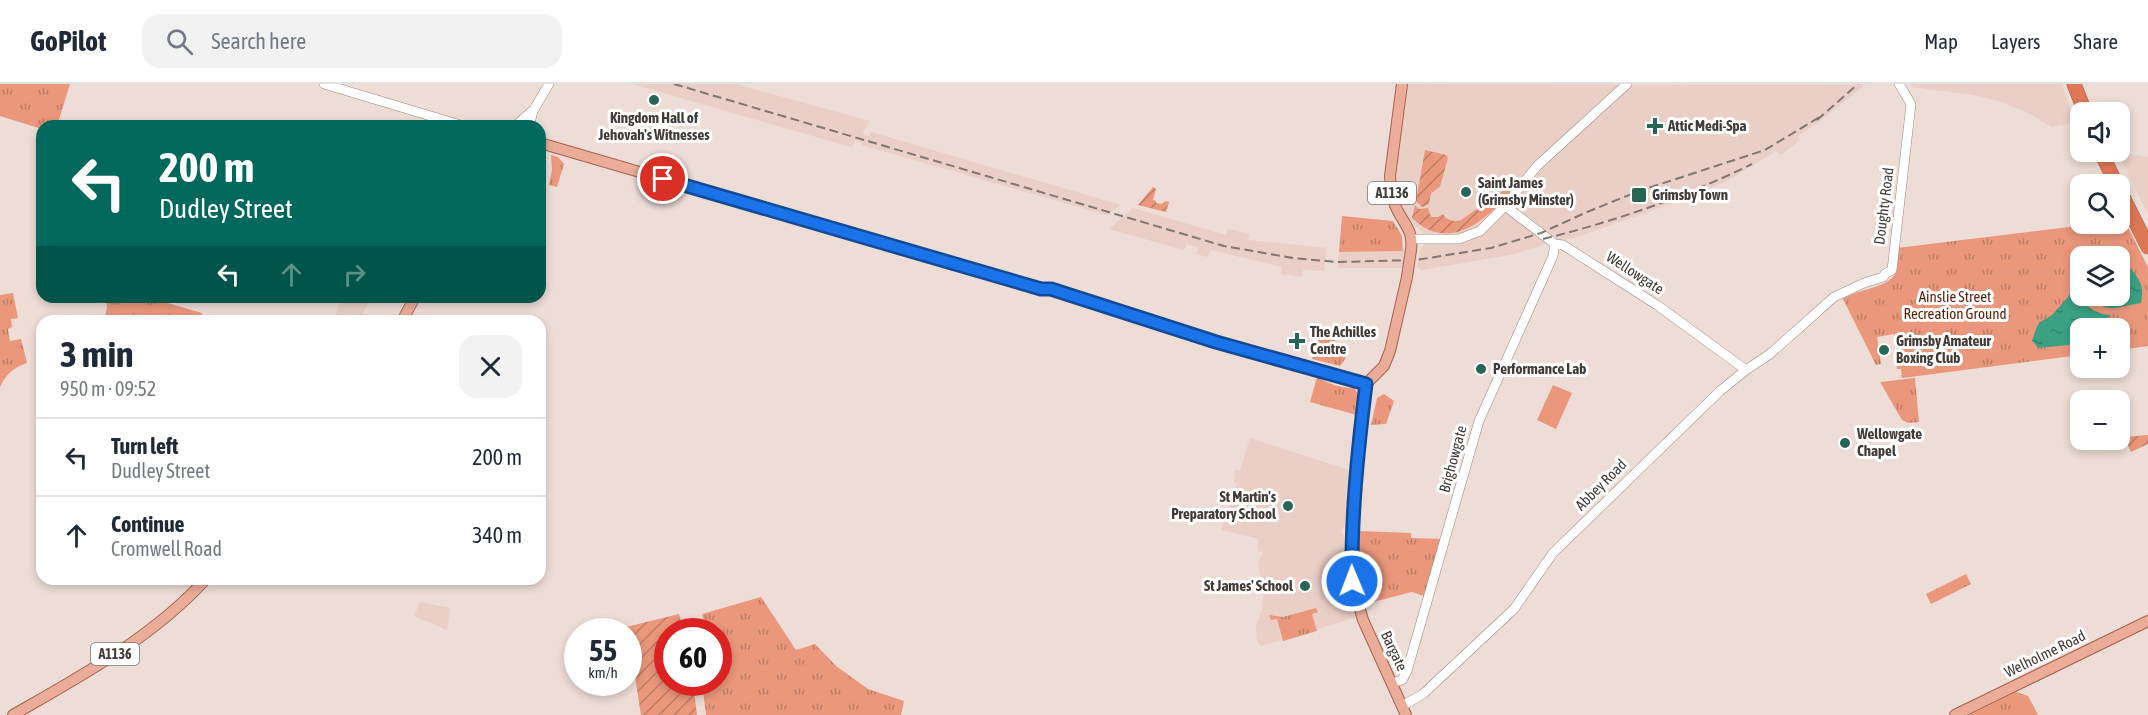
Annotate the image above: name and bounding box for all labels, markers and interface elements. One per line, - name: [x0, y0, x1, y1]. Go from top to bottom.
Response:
- search box: [142, 14, 562, 68]
- text: GoPilot: [30, 25, 106, 57]
- icon: search: [163, 25, 196, 58]
- text: Search here: [211, 28, 306, 54]
- text: Map: [1924, 29, 1958, 53]
- text: Layers: [1991, 29, 2041, 53]
- text: Share: [2074, 29, 2118, 53]
- marker: Kingdom Hall of Jehovah's Witnesses: [647, 93, 661, 107]
- map controls: [2070, 102, 2130, 450]
- button: sound: [2070, 102, 2130, 162]
- place label: Kingdom Hall of Jehovah's Witnesses: [597, 109, 710, 143]
- marker: Attic Medi-Spa: [1646, 117, 1664, 135]
- place label: Attic Medi-Spa: [1667, 117, 1747, 134]
- text: 200 m: [159, 143, 254, 191]
- icon: left: [60, 144, 138, 222]
- pin: [637, 153, 688, 204]
- icon: arrive: [646, 162, 679, 195]
- street label: Doughty Road: [1870, 166, 1897, 245]
- place label: Saint James (Grimsby Minster): [1478, 174, 1574, 208]
- button: search: [2070, 174, 2130, 234]
- road number: A1136: [1368, 182, 1416, 204]
- marker: Saint James (Grimsby Minster): [1459, 185, 1473, 199]
- marker: Grimsby Town: [1630, 186, 1648, 204]
- place label: Grimsby Town: [1652, 186, 1728, 203]
- text: Dudley Street: [159, 193, 293, 224]
- button: layers: [2070, 246, 2130, 306]
- street label: Wellowgate: [1603, 248, 1667, 298]
- icon: left: [212, 258, 245, 291]
- icon: ahead: [275, 258, 308, 291]
- icon: right: [338, 258, 371, 291]
- park label: Ainslie Street Recreation Ground: [1903, 288, 2007, 322]
- button: +: [2070, 318, 2130, 378]
- place label: The Achilles Centre: [1310, 323, 1377, 357]
- marker: The Achilles Centre: [1288, 332, 1306, 350]
- place label: Grimsby Amateur Boxing Club: [1896, 332, 1991, 366]
- text: 3 min: [60, 333, 134, 375]
- button: close: [459, 335, 522, 398]
- marker: Grimsby Amateur Boxing Club: [1877, 343, 1891, 357]
- place label: Performance Lab: [1493, 360, 1586, 377]
- marker: Performance Lab: [1474, 362, 1488, 376]
- text: 950 m · 09:52: [60, 377, 156, 400]
- button: −: [2070, 390, 2130, 450]
- street label: Brighowgate: [1435, 423, 1470, 494]
- place label: Wellowgate Chapel: [1856, 425, 1922, 459]
- text: Turn left: [111, 433, 178, 459]
- marker: Wellowgate Chapel: [1838, 436, 1852, 450]
- icon: left: [60, 441, 93, 474]
- text: 200 m: [472, 444, 522, 470]
- street label: Abbey Road: [1572, 456, 1630, 514]
- text: Dudley Street: [111, 459, 210, 482]
- place label: St Martin's Preparatory School: [1171, 488, 1277, 522]
- marker: St Martin's Preparatory School: [1281, 499, 1295, 513]
- text: Continue: [111, 511, 185, 537]
- icon: ahead: [60, 519, 93, 552]
- text: 340 m: [472, 522, 522, 548]
- text: Cromwell Road: [111, 537, 222, 560]
- position arrow: [1320, 549, 1384, 613]
- place label: St James' School: [1204, 577, 1294, 594]
- marker: St James' School: [1298, 579, 1312, 593]
- speed limit sign: 60: [654, 618, 732, 696]
- street label: Welholme Road: [2002, 627, 2088, 680]
- street label: Bargate: [1378, 628, 1411, 674]
- text: 55: [589, 633, 617, 667]
- road number: A1136: [91, 643, 139, 665]
- text: km/h: [588, 664, 618, 681]

